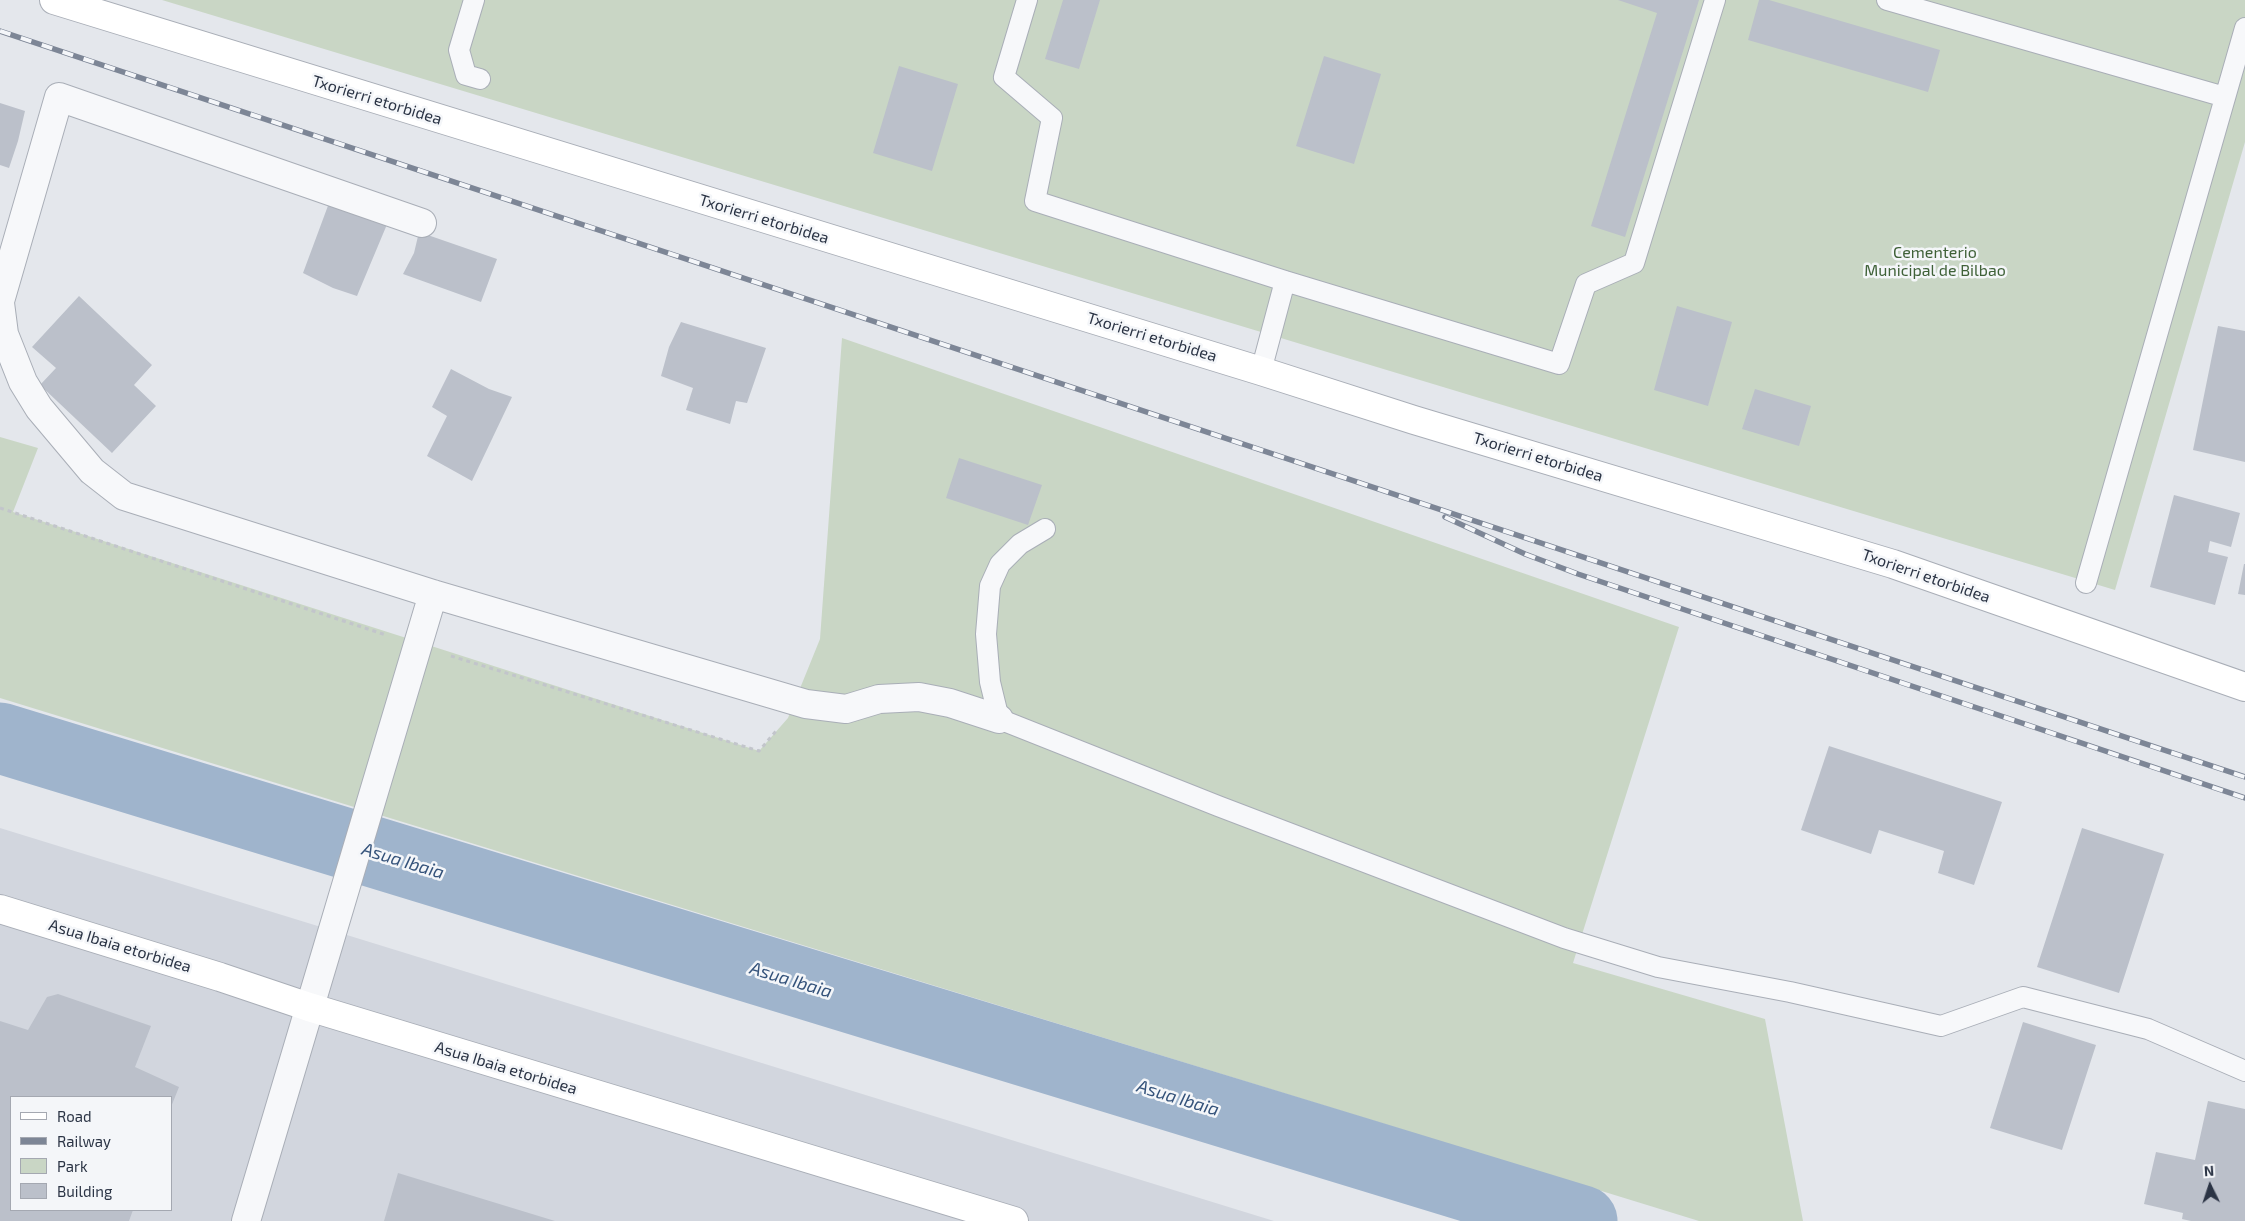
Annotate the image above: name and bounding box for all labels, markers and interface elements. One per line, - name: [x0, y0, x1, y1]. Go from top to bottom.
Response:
- street label: Txorierri etorbidea: [310, 71, 444, 129]
- street label: Txorierri etorbidea: [697, 190, 831, 248]
- park label: Cementerio Municipal de Bilbao: [1864, 243, 2006, 281]
- street label: Txorierri etorbidea: [1085, 308, 1219, 366]
- street label: Txorierri etorbidea: [1471, 428, 1605, 486]
- street label: Txorierri etorbidea: [1859, 545, 1993, 607]
- water label: Asua Ibaia: [359, 838, 447, 884]
- street label: Asua Ibaia etorbidea: [47, 915, 193, 977]
- water label: Asua Ibaia: [747, 957, 835, 1003]
- street label: Asua Ibaia etorbidea: [433, 1037, 579, 1099]
- water label: Asua Ibaia: [1134, 1075, 1222, 1121]
- legend: [10, 1096, 172, 1211]
- text: Road: [57, 1107, 92, 1125]
- text: Railway: [57, 1132, 111, 1150]
- text: Park: [57, 1157, 88, 1175]
- north arrow: [2185, 1161, 2235, 1211]
- text: N: [2203, 1162, 2215, 1179]
- text: Building: [57, 1182, 112, 1200]

